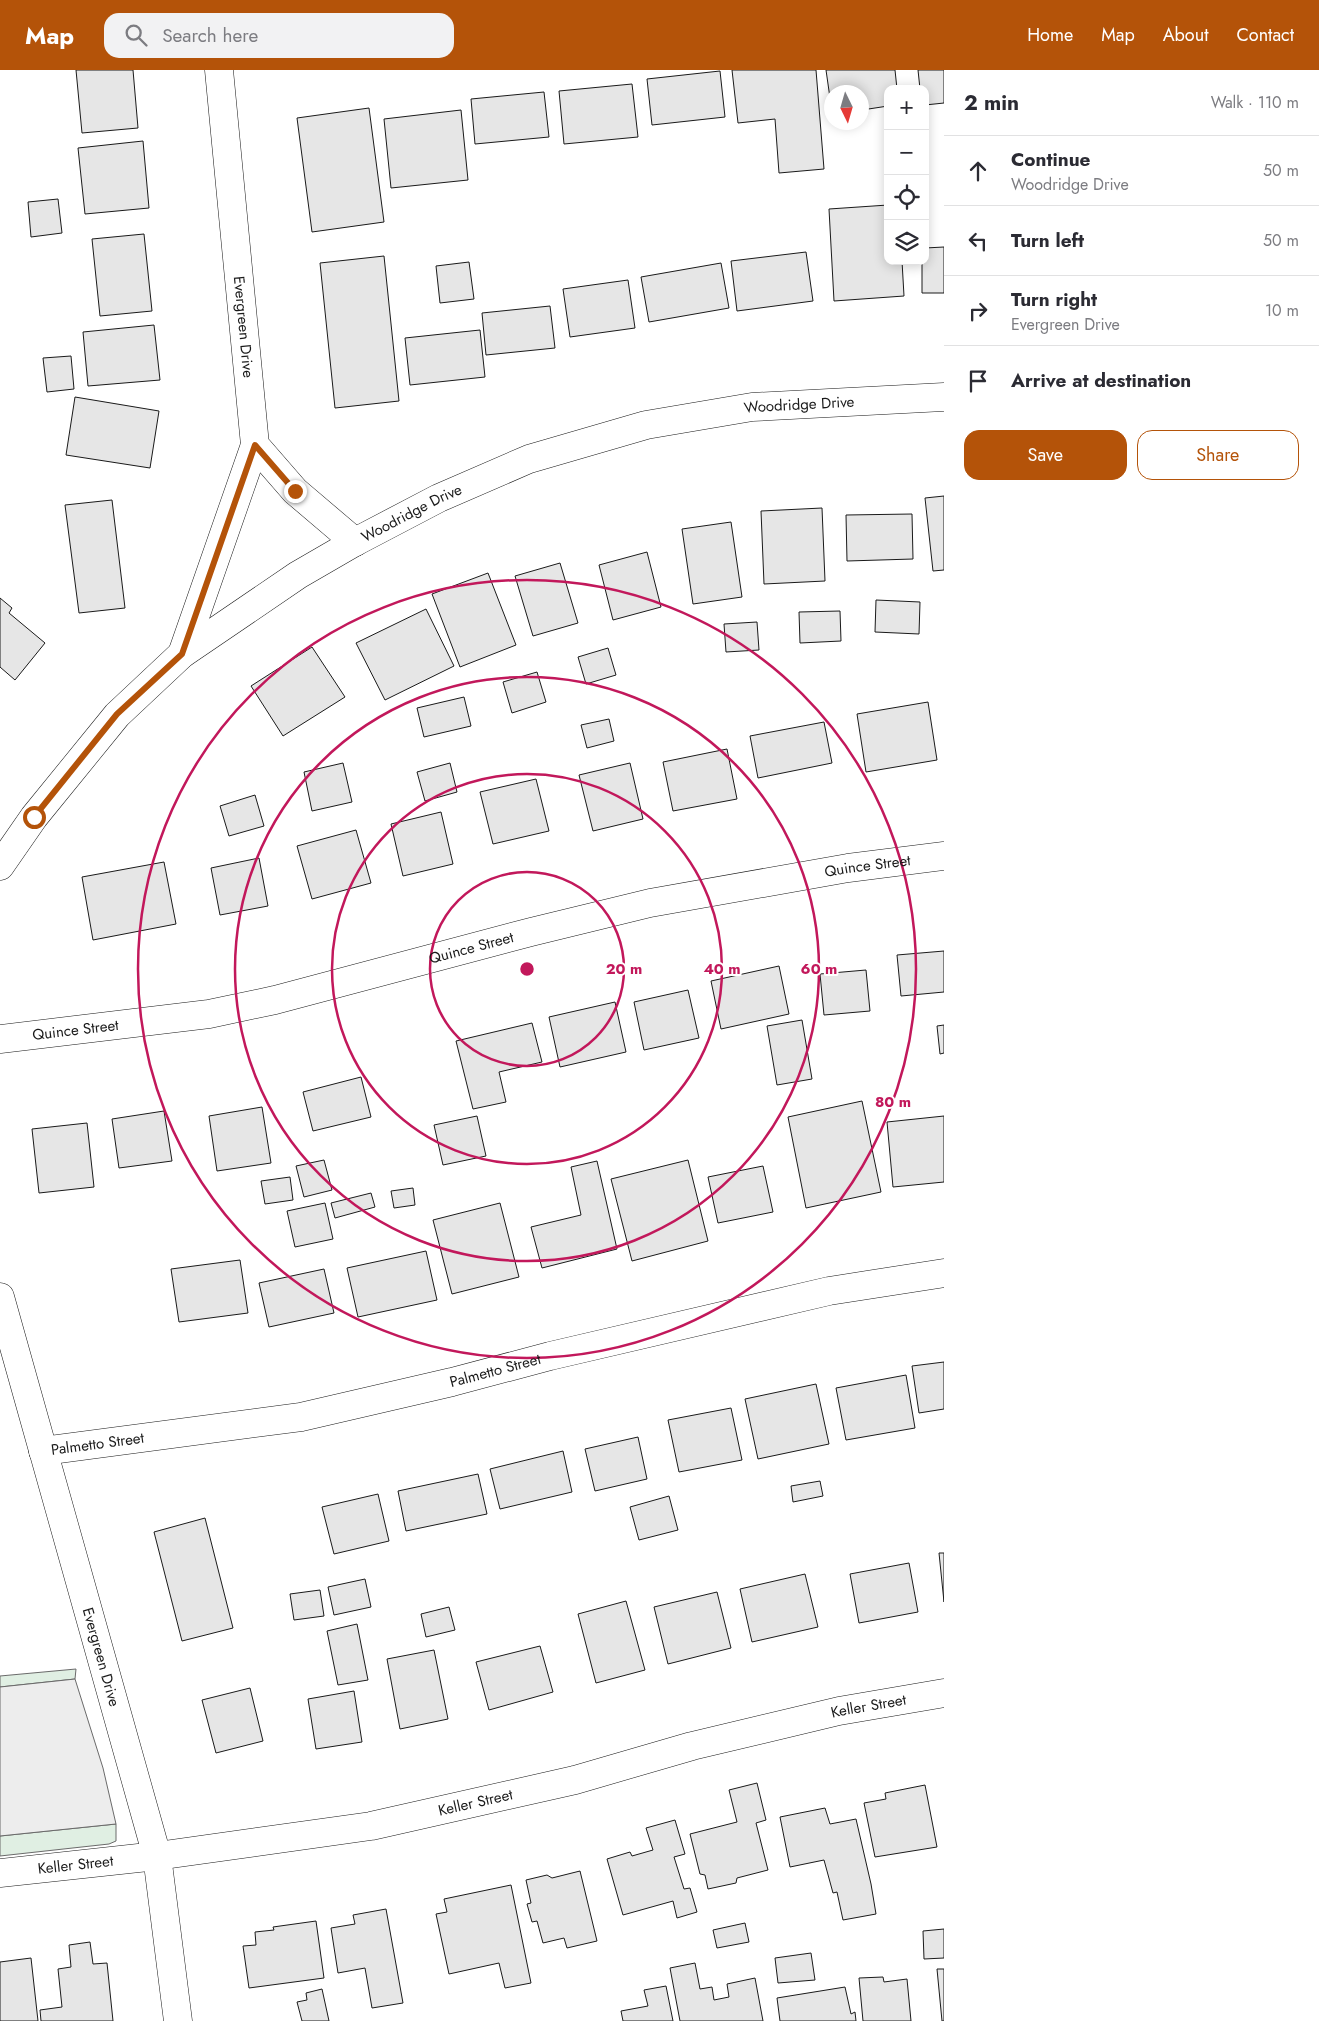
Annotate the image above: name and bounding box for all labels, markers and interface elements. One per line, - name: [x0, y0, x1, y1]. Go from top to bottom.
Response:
- search box: [104, 13, 454, 58]
- text: Map: [25, 18, 74, 53]
- icon: search: [122, 21, 150, 49]
- text: Search here: [162, 22, 258, 49]
- text: Home: [1027, 22, 1073, 48]
- text: Map: [1101, 22, 1135, 48]
- text: About: [1163, 22, 1208, 48]
- text: Contact: [1236, 22, 1294, 48]
- north arrow: [824, 85, 869, 130]
- map controls: [884, 85, 929, 265]
- button: +: [884, 85, 929, 130]
- text: 2 min: [964, 88, 1019, 118]
- text: Walk · 110 m: [1211, 91, 1299, 114]
- button: −: [884, 130, 929, 175]
- text: Continue: [1011, 146, 1090, 173]
- icon: ahead: [964, 157, 992, 185]
- text: 50 m: [1263, 159, 1299, 182]
- text: Woodridge Drive: [1011, 173, 1129, 196]
- button: locate: [884, 175, 929, 220]
- button: layers: [884, 220, 929, 265]
- icon: left: [964, 227, 992, 255]
- text: Turn left: [1011, 227, 1084, 254]
- text: 50 m: [1263, 229, 1299, 252]
- street label: Evergreen Drive: [228, 275, 260, 379]
- text: Turn right: [1011, 286, 1097, 313]
- icon: right: [964, 297, 992, 325]
- text: 10 m: [1265, 299, 1299, 322]
- text: Evergreen Drive: [1011, 313, 1120, 336]
- icon: arrive: [964, 367, 992, 395]
- text: Arrive at destination: [1011, 367, 1191, 394]
- street label: Woodridge Drive: [742, 391, 855, 419]
- button: Save: [964, 430, 1127, 480]
- button: Share: [1137, 430, 1299, 480]
- street label: Woodridge Drive: [357, 478, 466, 548]
- route end: [284, 480, 307, 503]
- route start: [23, 806, 46, 829]
- street label: Quince Street: [823, 849, 912, 883]
- street label: Quince Street: [426, 926, 516, 970]
- text: 20 m: [606, 958, 642, 980]
- text: 40 m: [703, 958, 741, 980]
- text: 60 m: [801, 958, 837, 980]
- centre of rings: [518, 960, 536, 978]
- street label: Quince Street: [31, 1014, 120, 1046]
- text: 80 m: [875, 1091, 911, 1113]
- street label: Palmetto Street: [447, 1348, 544, 1393]
- street label: Palmetto Street: [50, 1427, 146, 1461]
- street label: Evergreen Drive: [77, 1605, 126, 1709]
- street label: Keller Street: [829, 1689, 908, 1724]
- street label: Keller Street: [436, 1783, 515, 1822]
- street label: Keller Street: [37, 1850, 115, 1880]

